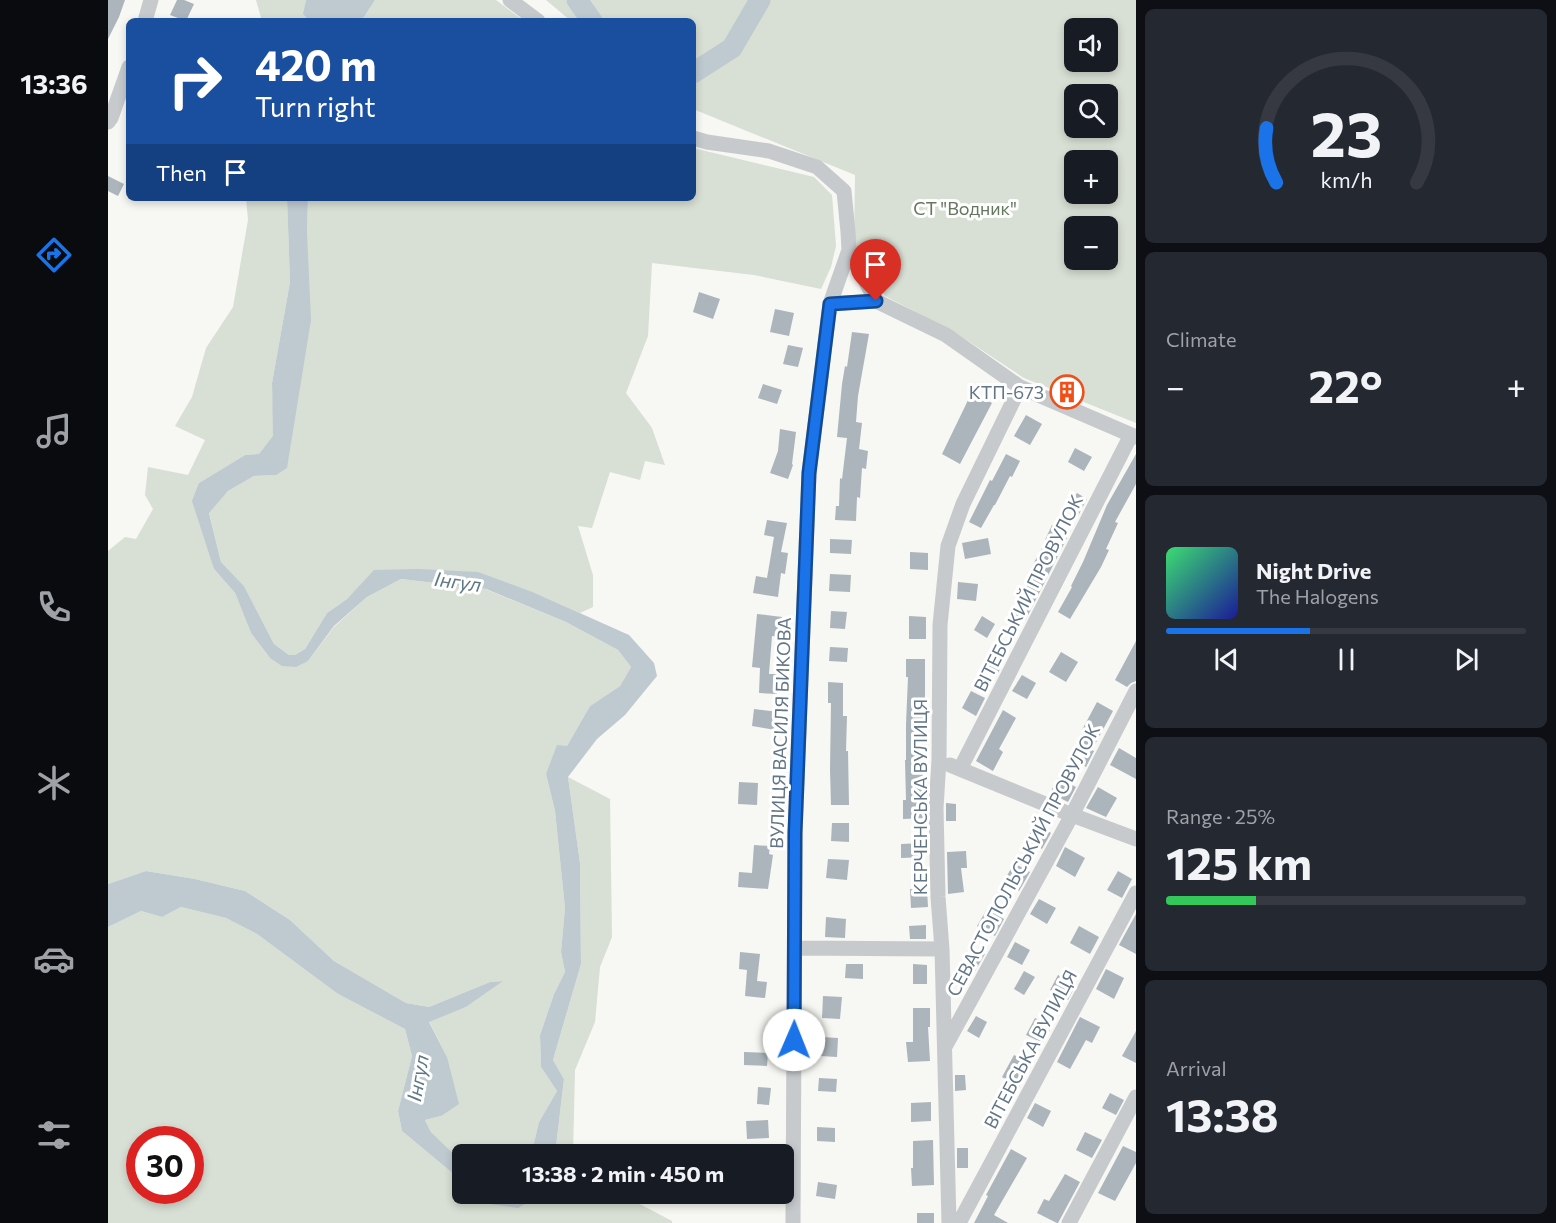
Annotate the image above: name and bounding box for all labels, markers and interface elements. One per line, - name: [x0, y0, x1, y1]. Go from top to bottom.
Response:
- map controls: [1064, 18, 1118, 270]
- button: sound: [1064, 18, 1118, 72]
- text: 420 m: [255, 38, 377, 90]
- icon: right: [156, 42, 234, 120]
- text: 13:36: [20, 67, 88, 100]
- button: search: [1064, 84, 1118, 138]
- text: Turn right: [255, 90, 375, 123]
- text: 23: [1310, 94, 1382, 170]
- button: +: [1064, 150, 1118, 204]
- icon: arrive: [219, 156, 252, 189]
- text: Then: [156, 159, 207, 186]
- text: km/h: [1320, 166, 1372, 192]
- park label: СТ "Водник": [913, 197, 1017, 219]
- button: −: [1064, 216, 1118, 270]
- icon: directions: [33, 234, 75, 276]
- pin: [850, 239, 901, 301]
- icon: arrive: [859, 248, 892, 281]
- text: Climate: [1166, 327, 1236, 351]
- text: 22°: [1309, 357, 1383, 412]
- text: −: [1166, 365, 1185, 406]
- text: +: [1507, 365, 1526, 406]
- building icon: КТП-673: [1049, 374, 1085, 410]
- place label: КТП-673: [969, 381, 1044, 403]
- icon: music: [33, 410, 75, 452]
- street label: ВІТЕБСЬКИЙ ПРОВУЛОК: [969, 491, 1087, 695]
- text: Night Drive: [1256, 557, 1371, 584]
- water label: Інгул: [433, 566, 483, 596]
- text: The Halogens: [1256, 584, 1379, 608]
- icon: phone: [33, 586, 75, 628]
- street label: ВУЛИЦЯ ВАСИЛЯ БИКОВА: [765, 617, 795, 849]
- icon: previous: [1210, 643, 1243, 676]
- icon: pause: [1330, 643, 1363, 676]
- icon: next: [1450, 643, 1483, 676]
- street label: КЕРЧЕНСЬКА ВУЛИЦЯ: [909, 699, 931, 895]
- street label: СЕВАСТОПОЛЬСЬКИЙ ПРОВУЛОК: [942, 720, 1104, 1000]
- icon: climate: [33, 762, 75, 804]
- text: Range · 25%: [1166, 804, 1275, 828]
- text: 125 km: [1166, 834, 1312, 889]
- icon: car: [33, 938, 75, 980]
- street label: ВІТЕБСЬКА ВУЛИЦЯ: [979, 966, 1081, 1132]
- position arrow: [762, 1008, 826, 1072]
- water label: Інгул: [401, 1052, 433, 1103]
- text: Arrival: [1166, 1056, 1227, 1080]
- text: 13:38: [1166, 1086, 1279, 1141]
- icon: filters: [33, 1114, 75, 1156]
- speed limit sign: 30: [126, 1126, 204, 1204]
- text: 13:38 · 2 min · 450 m: [522, 1160, 724, 1187]

